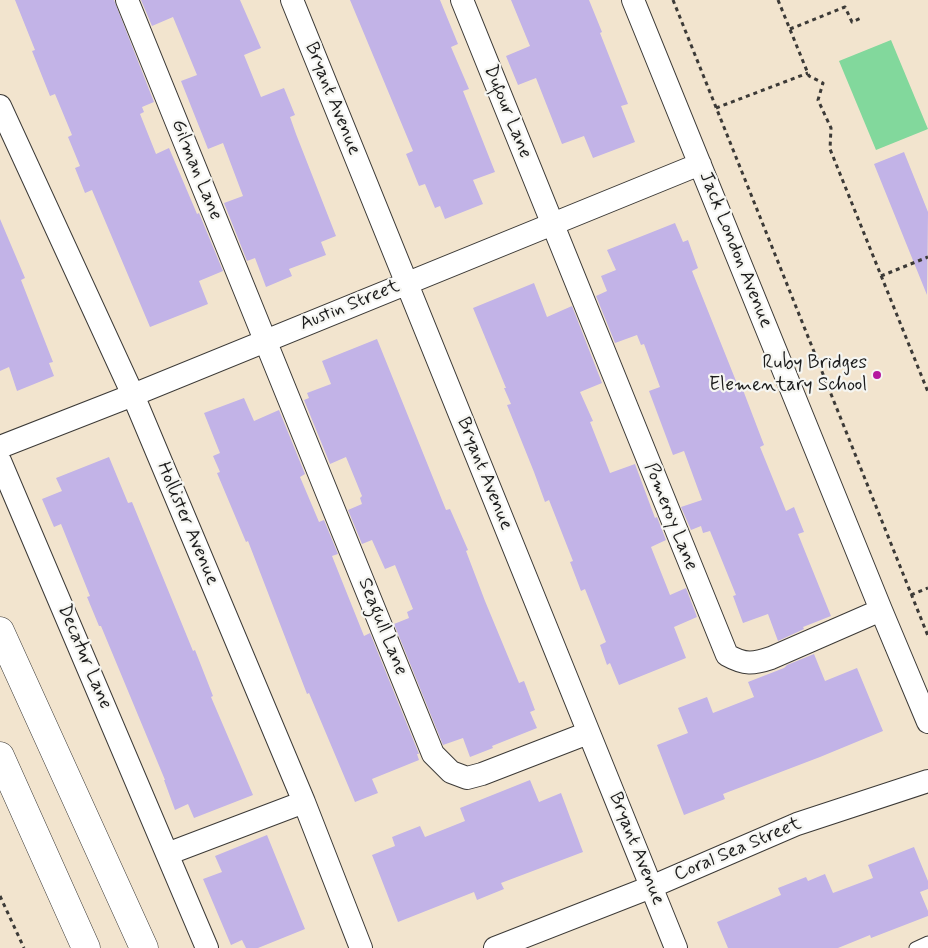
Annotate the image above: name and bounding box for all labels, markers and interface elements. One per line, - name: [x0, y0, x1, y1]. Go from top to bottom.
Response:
- street label: Bryant Avenue: [299, 39, 365, 159]
- street label: Dufour Lane: [478, 62, 536, 162]
- street label: Gilman Lane: [165, 116, 227, 224]
- street label: Jack London Avenue: [693, 169, 777, 331]
- street label: Austin Street: [297, 276, 403, 336]
- place label: Ruby Bridges Elementary School: [709, 353, 867, 397]
- marker: Ruby Bridges Elementary School: [871, 369, 883, 381]
- street label: Bryant Avenue: [451, 414, 517, 534]
- street label: Hollister Avenue: [151, 459, 223, 589]
- street label: Pomeroy Lane: [638, 460, 702, 574]
- street label: Seagull Lane: [352, 575, 412, 679]
- street label: Decatur Lane: [52, 601, 116, 713]
- street label: Bryant Avenue: [603, 789, 669, 909]
- street label: Coral Sea Street: [671, 813, 805, 887]

